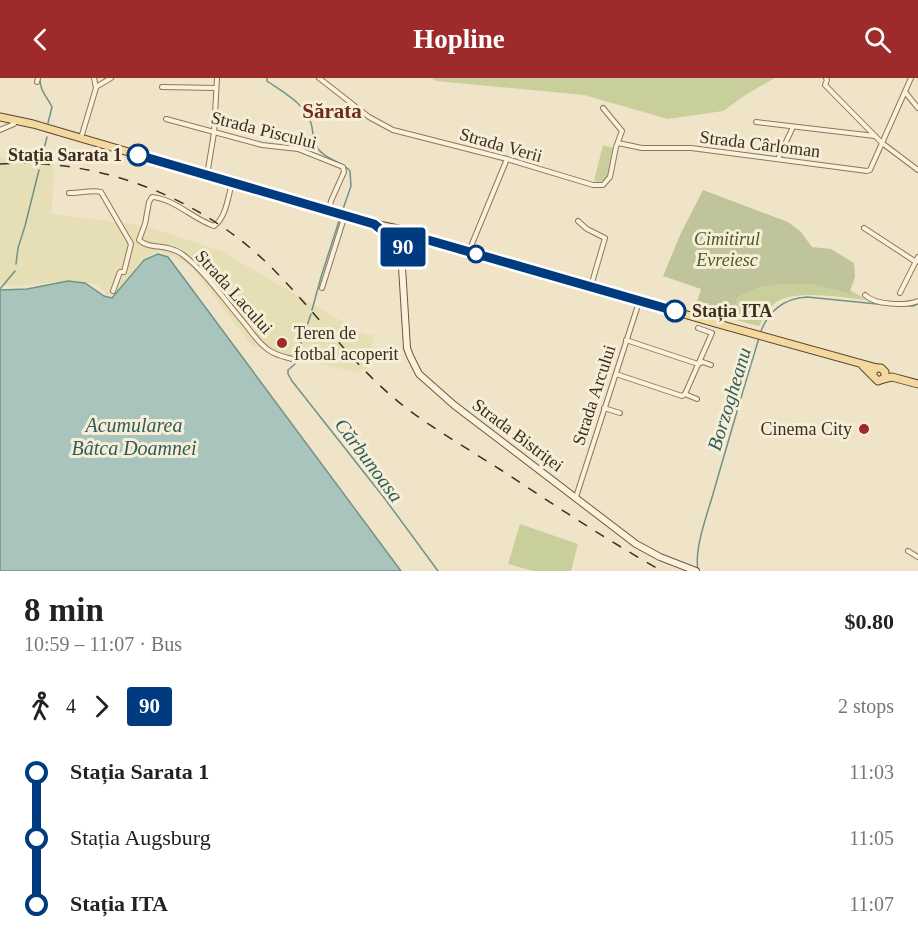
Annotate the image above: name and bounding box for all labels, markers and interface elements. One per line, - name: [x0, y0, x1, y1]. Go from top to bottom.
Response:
- icon: back: [24, 23, 57, 56]
- icon: search: [861, 23, 894, 56]
- text: Hopline: [413, 24, 505, 54]
- district label: Sărata: [302, 99, 362, 123]
- street label: Strada Piscului: [209, 107, 319, 153]
- street label: Strada Verii: [457, 124, 545, 166]
- street label: Strada Cârloman: [698, 127, 822, 161]
- marker: Stația Sarata 1: [127, 144, 149, 166]
- place label: Stația Sarata 1: [8, 145, 122, 166]
- line badge: 90: [376, 228, 430, 266]
- park label: Cimitirul Evreiesc: [694, 229, 760, 270]
- text: 90: [393, 235, 414, 259]
- unlabelled marker: [467, 245, 485, 263]
- street label: Strada Lacului: [191, 246, 277, 338]
- marker: Stația ITA: [664, 300, 686, 322]
- place label: Stația ITA: [692, 301, 772, 322]
- place label: Teren de fotbal acoperit: [294, 323, 398, 364]
- marker: Teren de fotbal acoperit: [275, 336, 289, 350]
- street label: Strada Arcului: [568, 342, 620, 448]
- water label: Borzogheanu: [703, 345, 756, 454]
- street label: Strada Bistriței: [469, 394, 567, 476]
- water label: Acumularea Bâtca Doamnei: [72, 414, 196, 459]
- water label: Cărbunoasa: [330, 414, 408, 506]
- place label: Cinema City: [761, 419, 852, 439]
- marker: Cinema City: [857, 422, 871, 436]
- text: 8 min: [24, 592, 104, 628]
- text: $0.80: [845, 609, 894, 634]
- text: 10:59 – 11:07 · Bus: [24, 633, 182, 655]
- icon: walk: [24, 690, 57, 723]
- icon: forward: [85, 690, 118, 723]
- text: 90: [139, 694, 160, 718]
- text: 4: [66, 695, 76, 717]
- text: 2 stops: [838, 695, 894, 717]
- text: Stația Sarata 1: [70, 759, 209, 784]
- text: 11:03: [849, 761, 894, 783]
- text: Stația Augsburg: [70, 825, 211, 850]
- text: 11:05: [849, 827, 894, 849]
- text: Stația ITA: [70, 891, 168, 916]
- text: 11:07: [849, 893, 894, 915]

